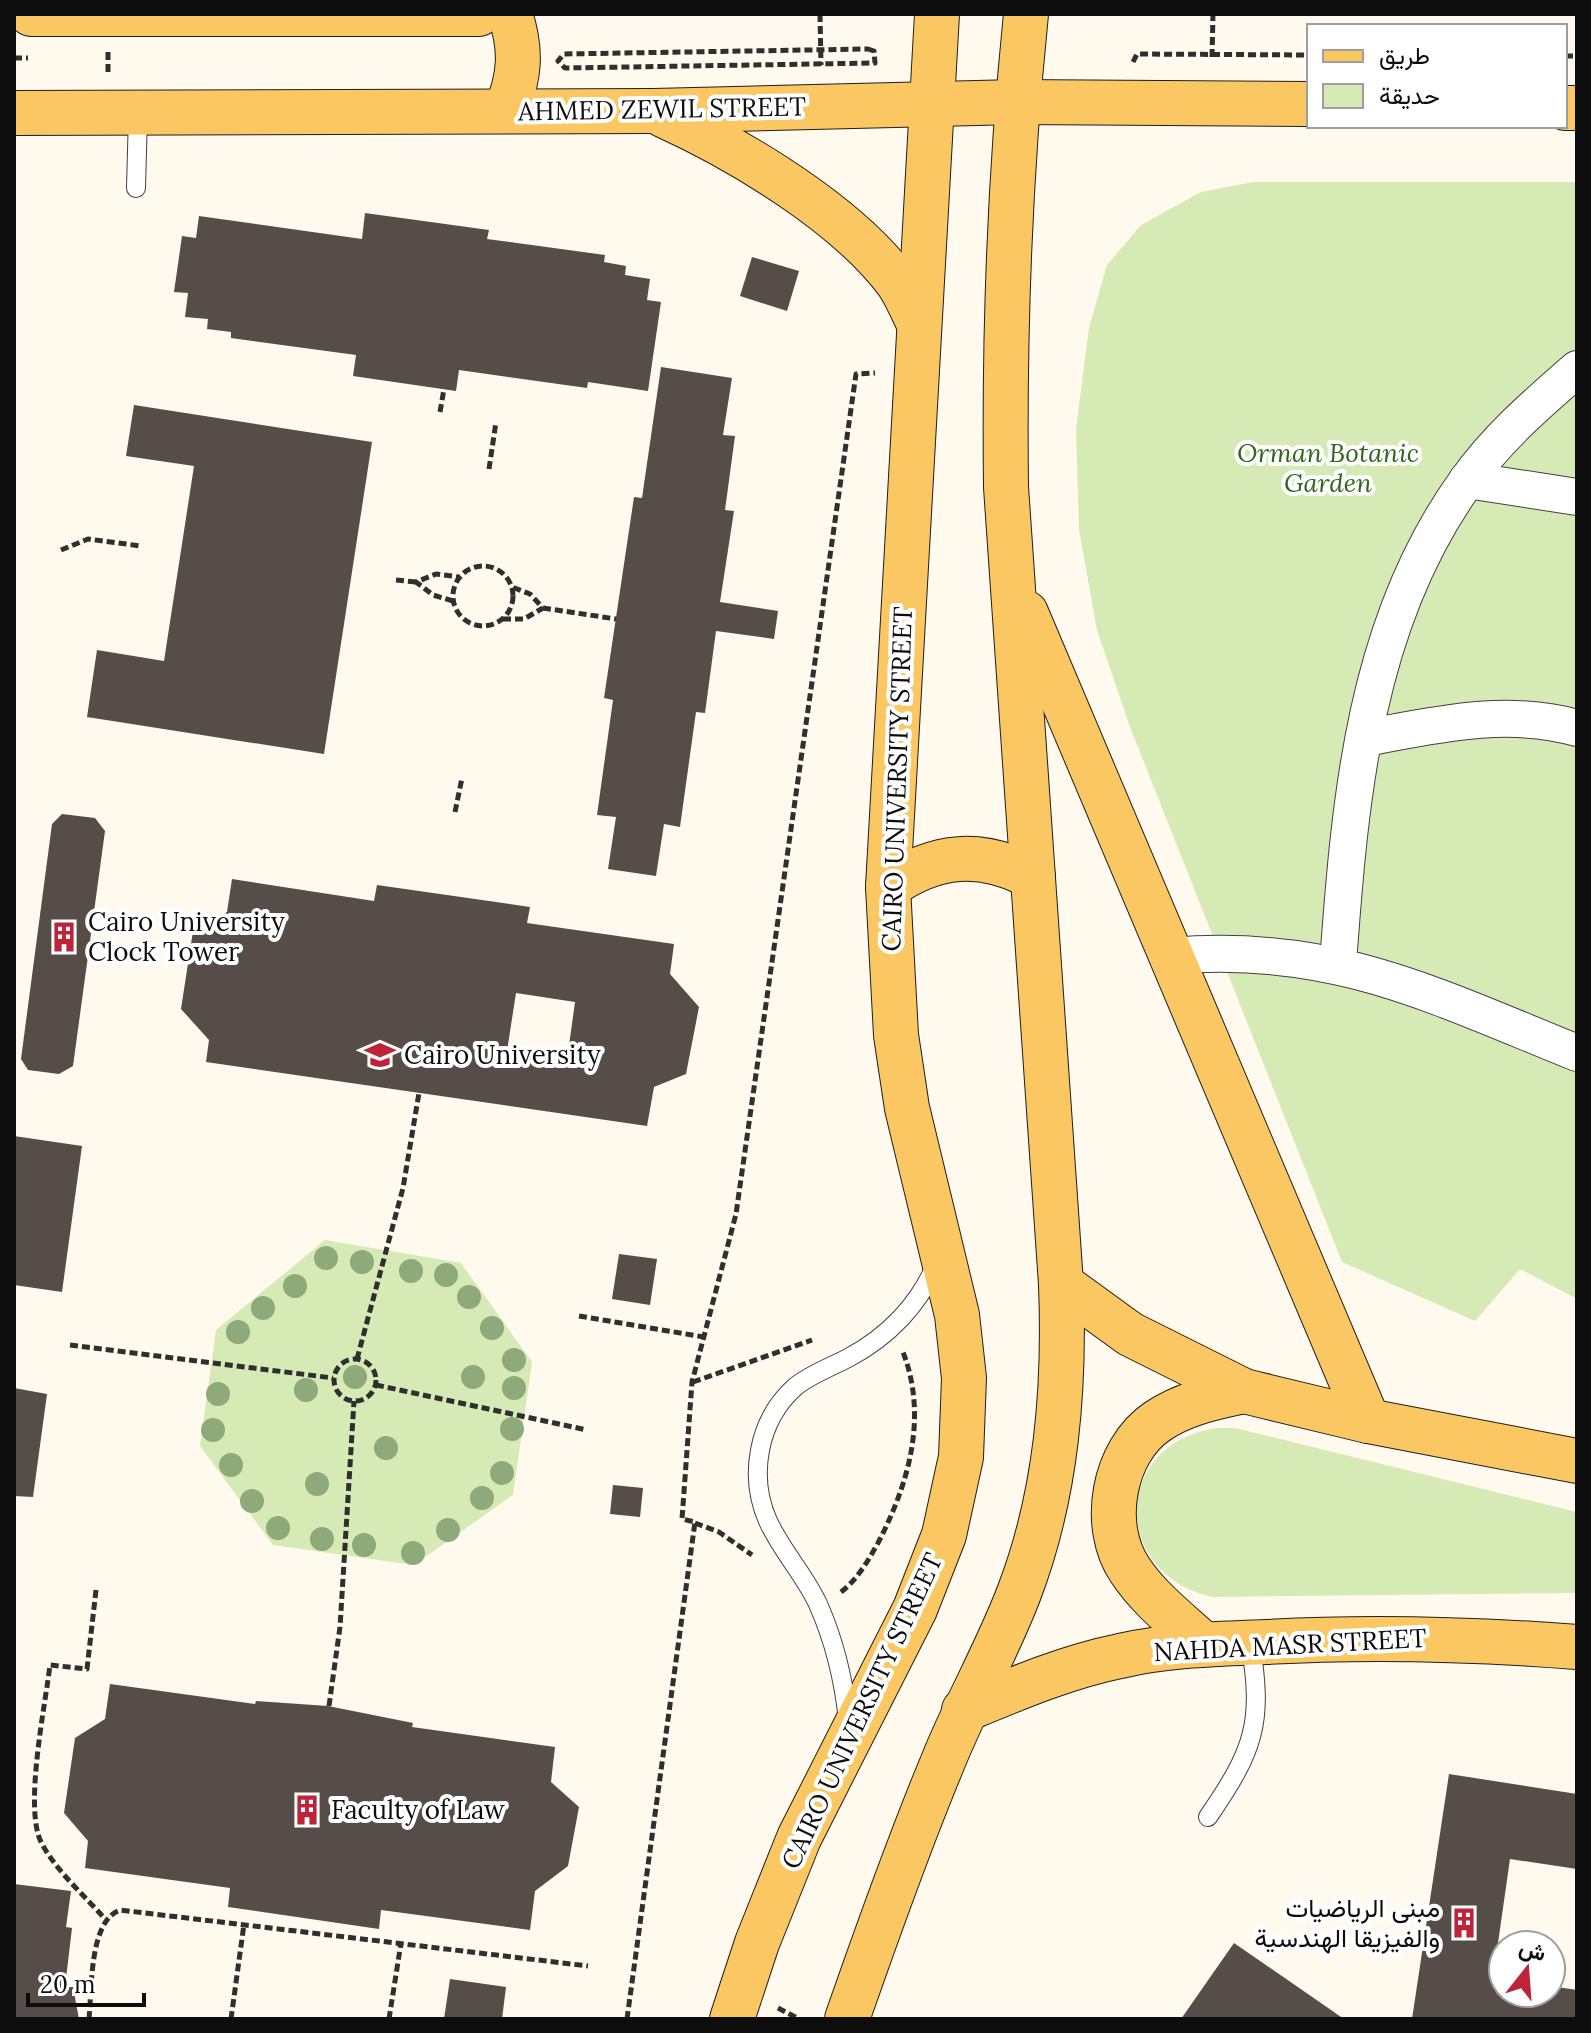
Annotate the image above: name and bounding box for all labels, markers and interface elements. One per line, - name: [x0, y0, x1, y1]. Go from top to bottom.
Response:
- legend: [1307, 24, 1567, 128]
- text: طريق: [1379, 40, 1430, 71]
- text: حديقة: [1379, 80, 1440, 111]
- street label: AHMED ZEWIL STREET: [517, 89, 807, 128]
- park label: Orman Botanic Garden: [1237, 436, 1419, 499]
- street label: CAIRO UNIVERSITY STREET: [874, 606, 919, 952]
- place label: Cairo University Clock Tower: [88, 905, 285, 968]
- building icon: Cairo University Clock Tower: [47, 920, 81, 954]
- school or university icon: Cairo University: [363, 1038, 397, 1072]
- place label: Cairo University: [404, 1038, 601, 1071]
- street label: CAIRO UNIVERSITY STREET: [774, 1547, 950, 1874]
- street label: NAHDA MASR STREET: [1153, 1621, 1428, 1668]
- building icon: Faculty of Law: [290, 1793, 324, 1827]
- place label: Faculty of Law: [331, 1793, 505, 1826]
- place label: مبنى الرياضيات والفيزيقا الهندسية: [1254, 1891, 1440, 1954]
- building icon: مبنى الرياضيات والفيزيقا الهندسية: [1447, 1906, 1481, 1940]
- north arrow: [1487, 1929, 1567, 2009]
- text: ش: [1516, 1933, 1550, 1967]
- scale bar: [28, 1957, 144, 2007]
- text: 20 m: [40, 1969, 96, 2000]

